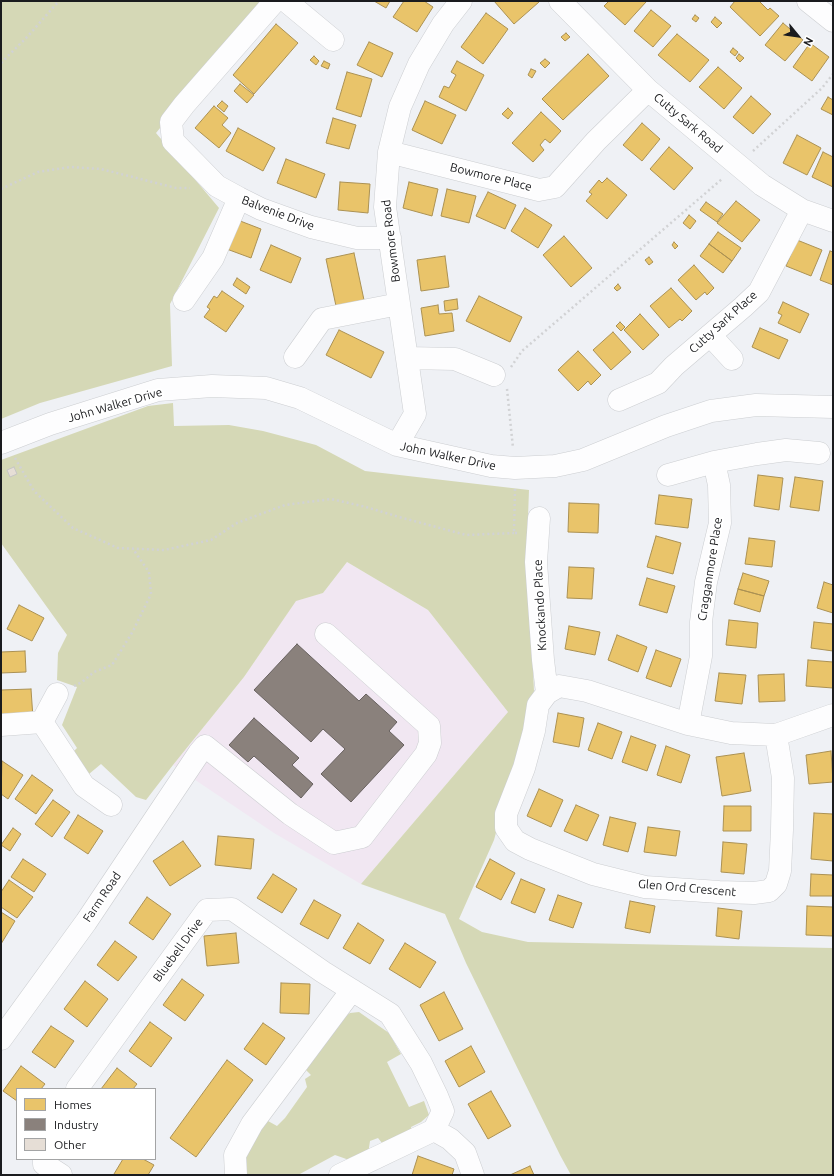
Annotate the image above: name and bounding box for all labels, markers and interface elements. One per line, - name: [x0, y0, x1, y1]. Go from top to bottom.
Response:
- north arrow: [778, 16, 818, 56]
- text: N: [801, 35, 816, 48]
- street label: Cutty Sark Road: [651, 90, 725, 156]
- street label: Bowmore Place: [449, 160, 533, 194]
- street label: Balvenie Drive: [240, 193, 316, 233]
- street label: Bowmore Road: [379, 199, 403, 283]
- street label: Cutty Sark Place: [686, 288, 760, 356]
- street label: John Walker Drive: [66, 385, 164, 425]
- street label: John Walker Drive: [399, 439, 497, 473]
- street label: Cragganmore Place: [695, 516, 725, 622]
- street label: Knockando Place: [530, 559, 550, 651]
- street label: Farm Road: [80, 869, 124, 925]
- street label: Glen Ord Crescent: [637, 877, 737, 899]
- street label: Bluebell Drive: [150, 915, 206, 985]
- legend: [16, 1088, 156, 1160]
- text: Homes: [54, 1098, 92, 1111]
- text: Industry: [54, 1118, 98, 1131]
- text: Other: [54, 1138, 86, 1151]

